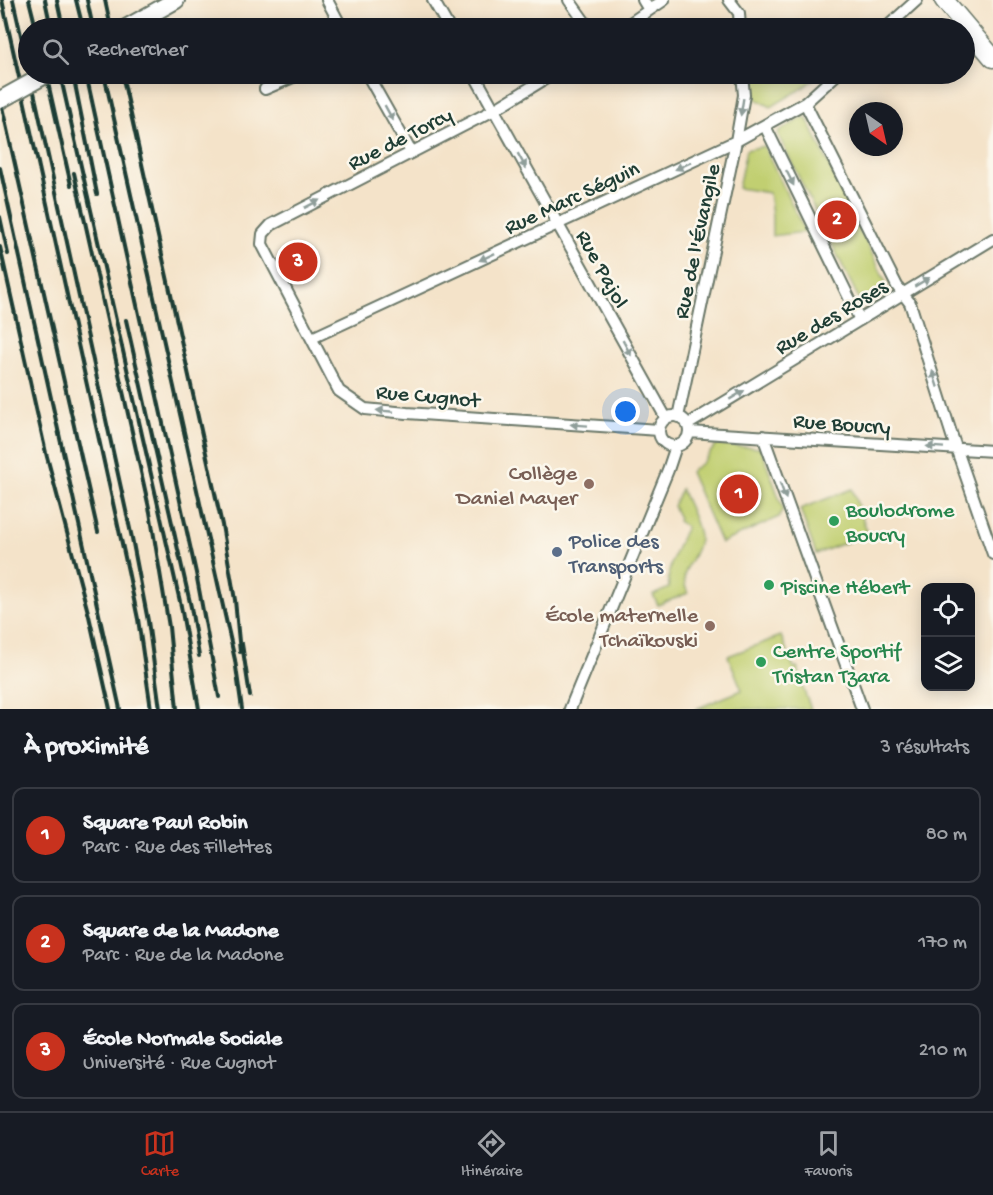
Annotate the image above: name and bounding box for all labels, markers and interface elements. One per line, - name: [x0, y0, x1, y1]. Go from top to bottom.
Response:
- search box: [18, 18, 975, 84]
- icon: search: [39, 35, 72, 68]
- text: Rechercher: [87, 38, 187, 64]
- one-way arrow: [737, 98, 746, 117]
- north arrow: [849, 102, 903, 156]
- street label: Rue de Torcy: [344, 103, 458, 178]
- one-way arrow: [384, 105, 394, 122]
- one-way arrow: [517, 153, 527, 170]
- street label: Rue Marc Séguin: [501, 157, 645, 242]
- street label: Rue de l'Évangile: [670, 161, 728, 322]
- one-way arrow: [675, 161, 692, 170]
- one-way arrow: [785, 169, 795, 187]
- pin: 2: [818, 198, 856, 242]
- one-way arrow: [304, 199, 321, 209]
- street label: Rue Pajol: [568, 226, 633, 314]
- pin: 3: [278, 240, 318, 284]
- one-way arrow: [479, 252, 496, 261]
- street label: Rue des Roses: [771, 274, 894, 362]
- one-way arrow: [914, 277, 930, 288]
- one-way arrow: [621, 340, 631, 357]
- one-way arrow: [929, 370, 939, 388]
- street label: Rue Cugnot: [375, 381, 483, 416]
- one-way arrow: [729, 389, 745, 400]
- your location: [611, 397, 640, 426]
- one-way arrow: [375, 407, 394, 416]
- street label: Rue Boucry: [792, 410, 891, 442]
- one-way arrow: [570, 420, 589, 429]
- one-way arrow: [925, 442, 944, 451]
- place label: Collège Daniel Mayer: [454, 462, 579, 513]
- pin: 1: [720, 472, 758, 516]
- marker: Collège Daniel Mayer: [582, 477, 596, 491]
- one-way arrow: [778, 482, 788, 500]
- place label: Boulodrome Boucry: [845, 499, 955, 550]
- marker: Boulodrome Boucry: [827, 514, 841, 528]
- place label: Police des Transports: [567, 530, 664, 581]
- marker: Police des Transports: [550, 545, 564, 559]
- place label: Piscine Hébert: [780, 576, 911, 602]
- marker: Piscine Hébert: [762, 578, 776, 592]
- map controls: [921, 583, 975, 691]
- button: locate: [921, 583, 975, 637]
- place label: École maternelle Tchaïkovski: [545, 604, 699, 655]
- marker: École maternelle Tchaïkovski: [703, 619, 717, 633]
- button: layers: [921, 637, 975, 691]
- place label: Centre Sportif Tristan Tzara: [771, 640, 903, 691]
- marker: Centre Sportif Tristan Tzara: [754, 655, 768, 669]
- text: À proximité: [24, 733, 148, 764]
- text: 3 résultats: [881, 737, 969, 760]
- text: Square Paul Robin: [83, 811, 248, 837]
- text: 1: [41, 824, 50, 847]
- text: 80 m: [926, 824, 967, 847]
- text: Parc · Rue des Fillettes: [83, 837, 272, 860]
- text: Square de la Madone: [83, 919, 279, 945]
- text: 2: [41, 932, 50, 955]
- text: 170 m: [918, 932, 967, 955]
- text: Parc · Rue de la Madone: [83, 945, 284, 968]
- text: École Normale Sociale: [83, 1027, 282, 1053]
- text: 3: [40, 1040, 51, 1063]
- text: 210 m: [919, 1040, 967, 1063]
- text: Université · Rue Cugnot: [83, 1053, 275, 1076]
- tab: Carte: [141, 1127, 179, 1182]
- tab: Itinéraire: [461, 1127, 523, 1182]
- tab: Favoris: [805, 1127, 852, 1182]

